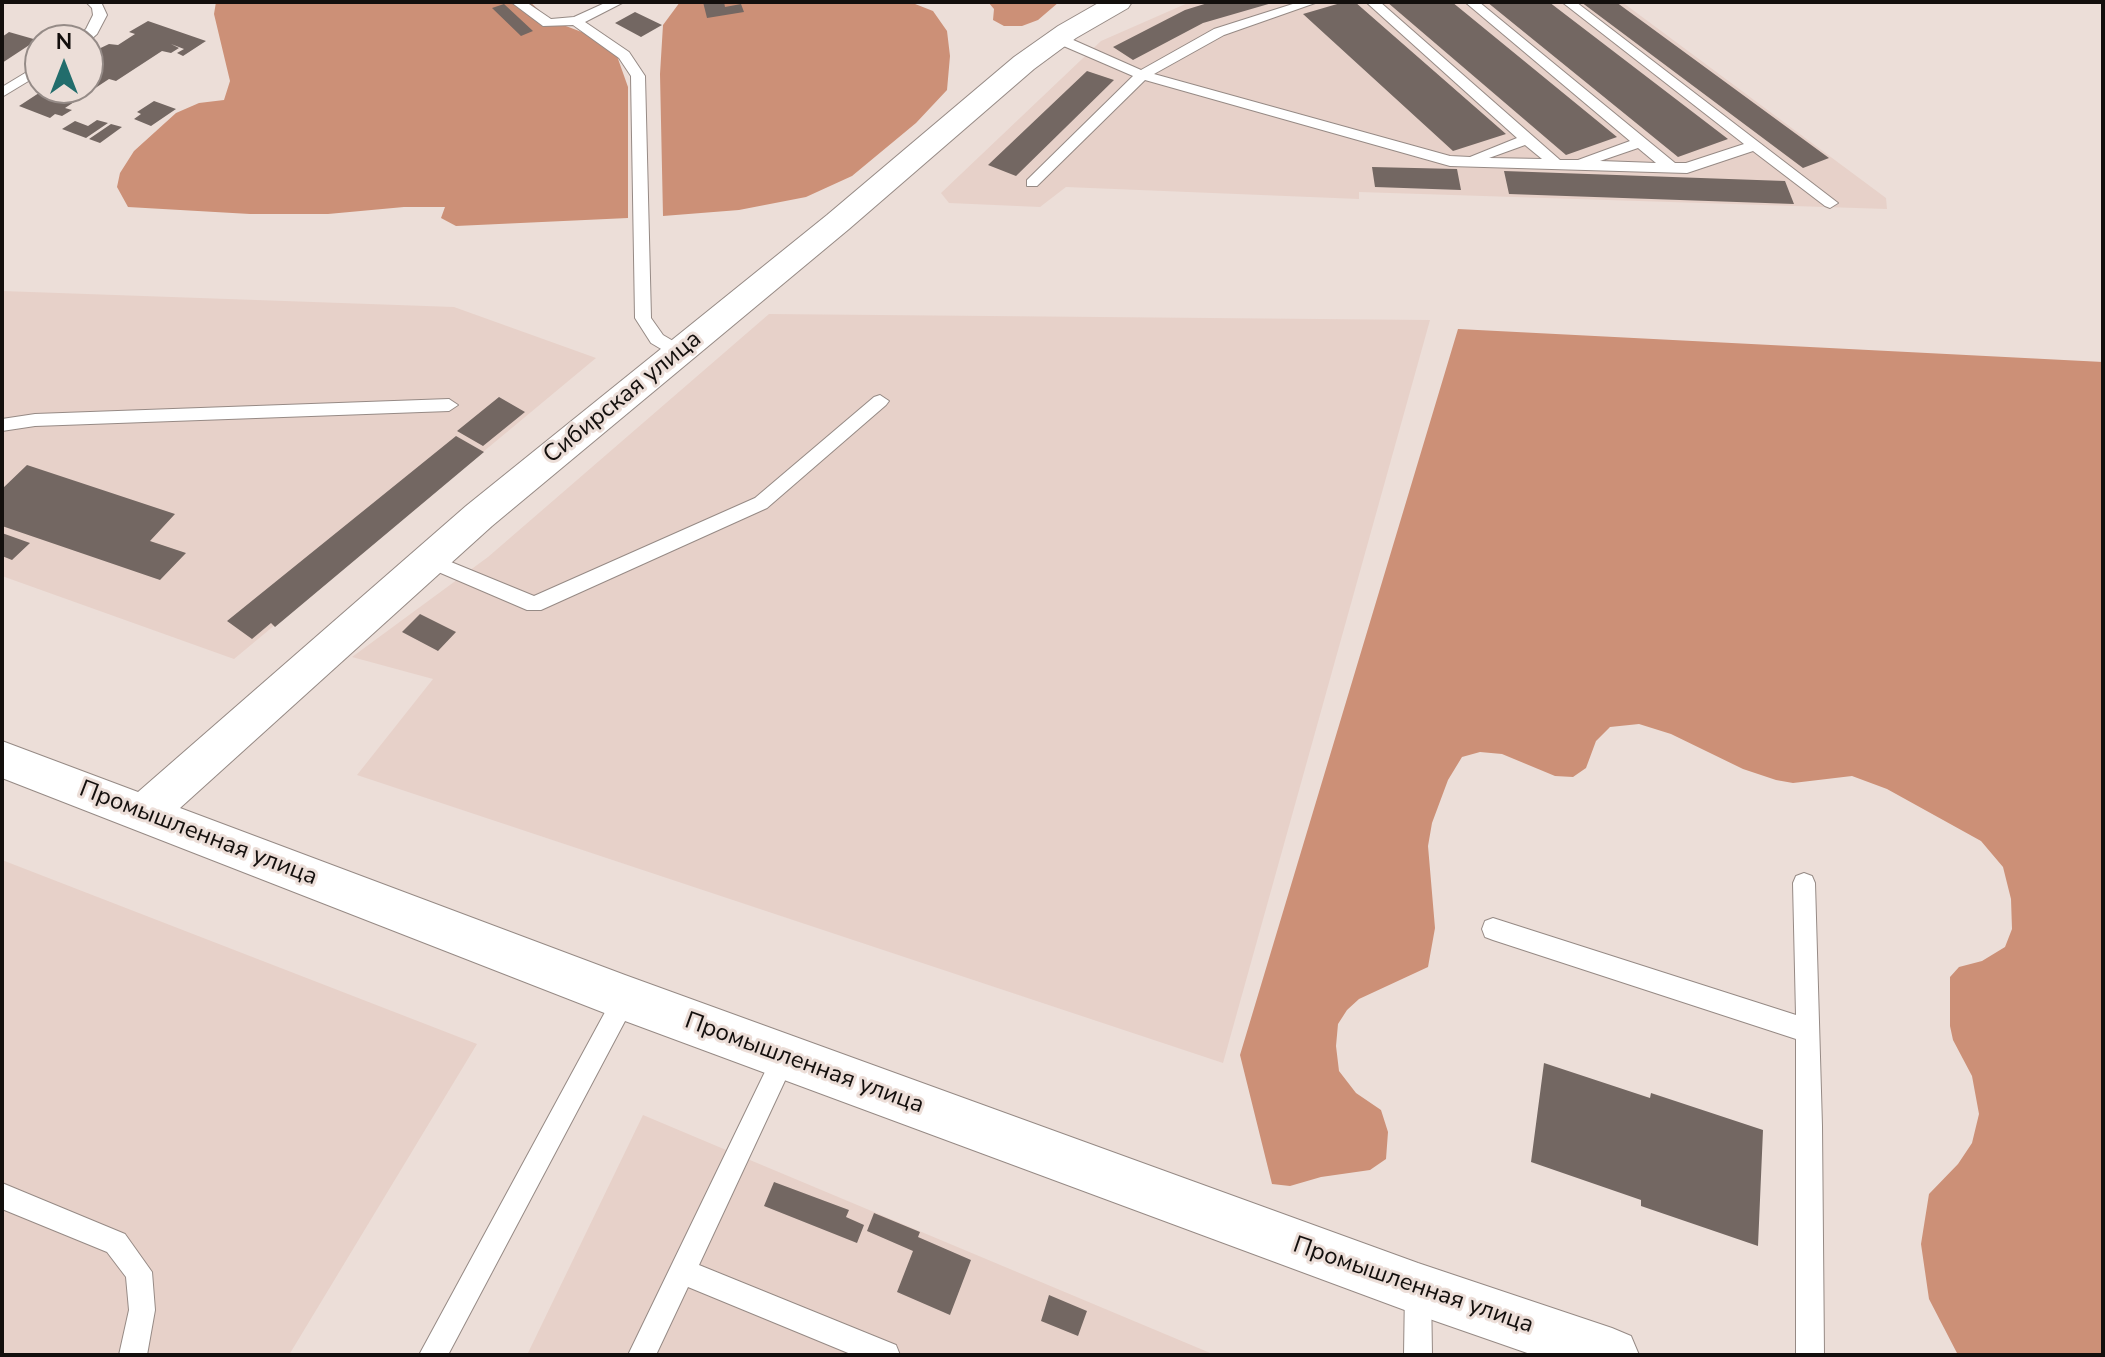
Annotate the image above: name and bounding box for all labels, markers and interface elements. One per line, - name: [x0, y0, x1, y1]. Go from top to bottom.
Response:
- north arrow: [24, 24, 104, 104]
- text: N: [56, 27, 72, 57]
- street label: Сибирская улица: [538, 325, 708, 471]
- street label: Промышленная улица: [75, 775, 321, 893]
- street label: Промышленная улица: [680, 1007, 928, 1121]
- street label: Промышленная улица: [1289, 1231, 1537, 1341]

